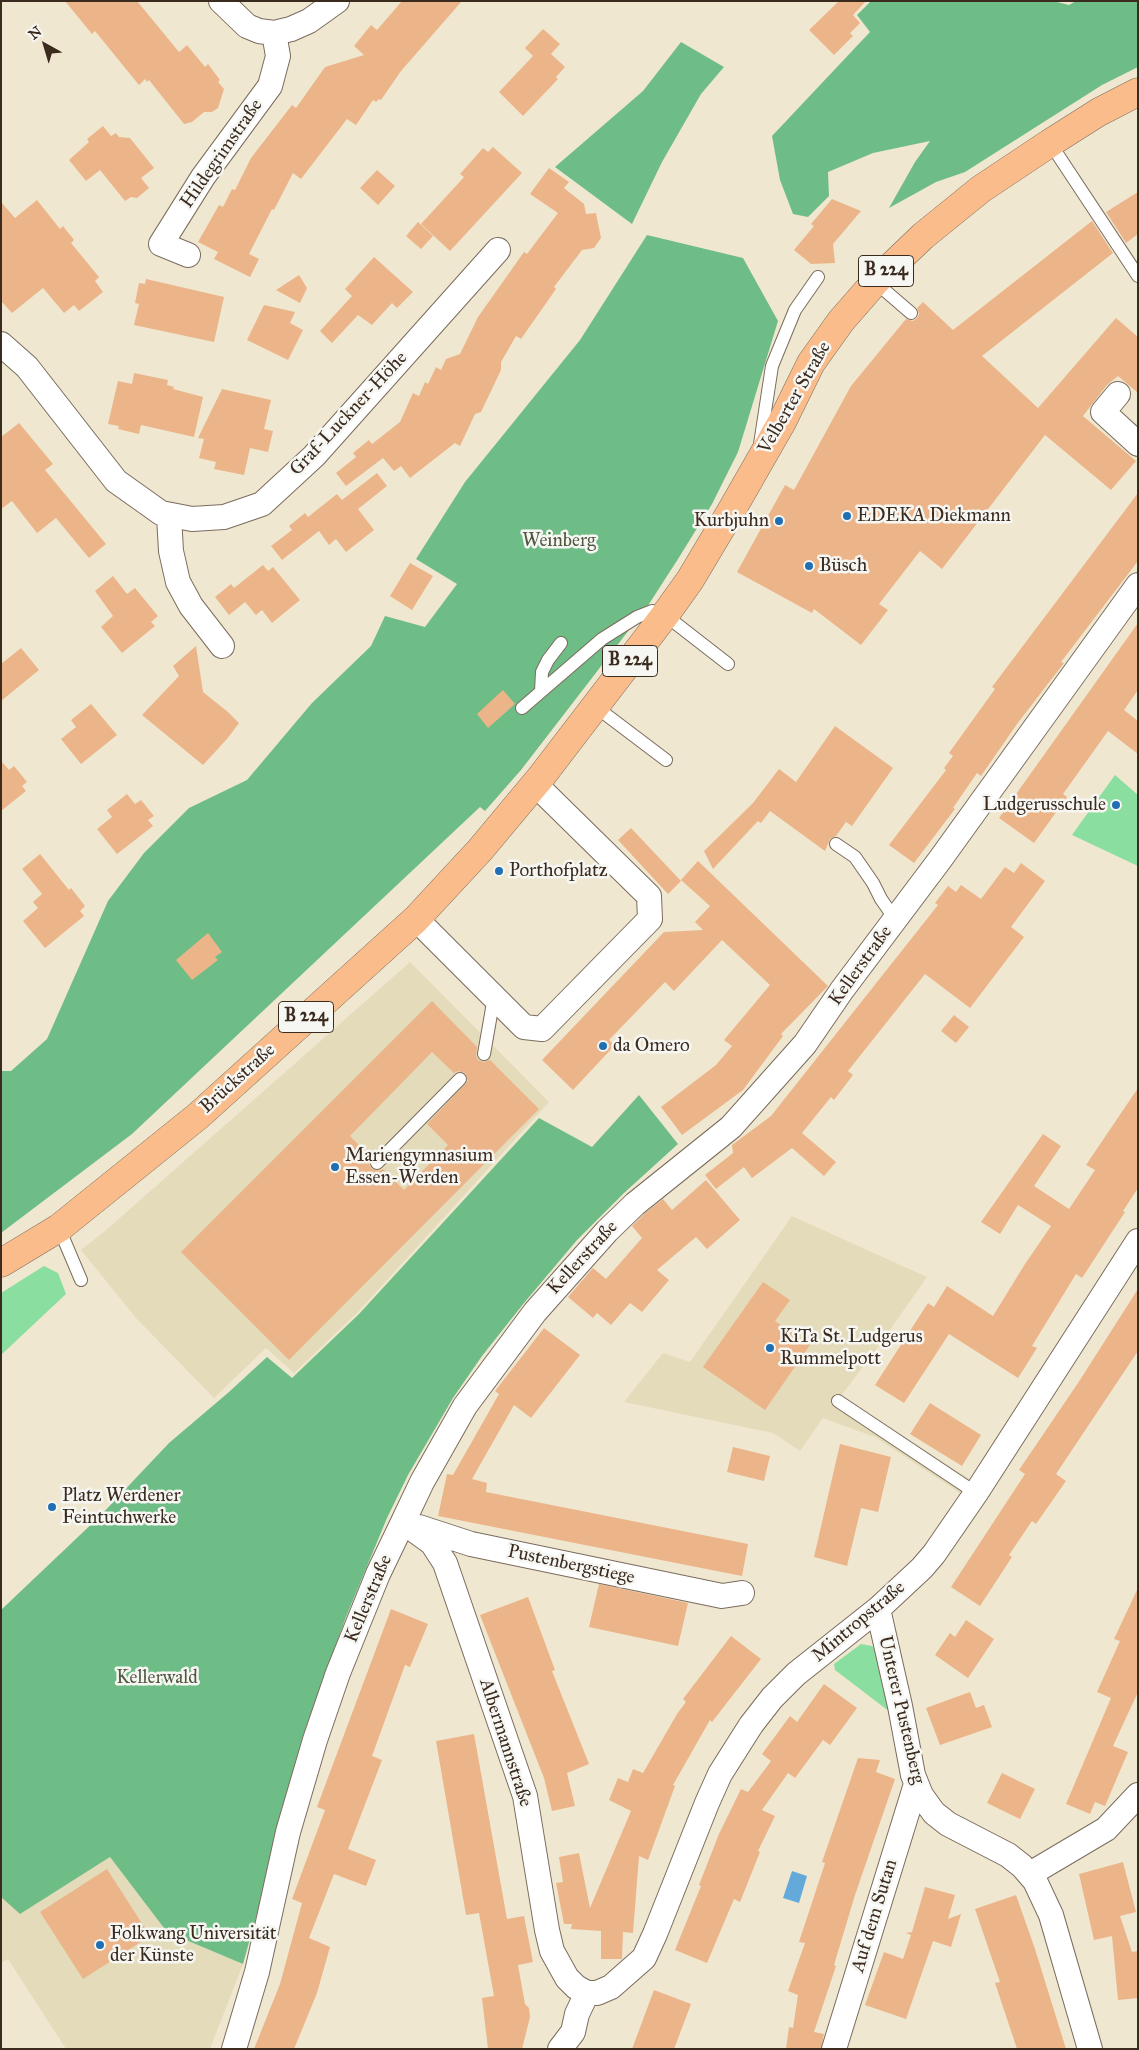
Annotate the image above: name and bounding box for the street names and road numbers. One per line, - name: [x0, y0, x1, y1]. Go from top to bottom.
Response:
- street label: Hildegrimstraße: [176, 95, 268, 213]
- road number: B 224: [858, 256, 914, 286]
- street label: Velberter Straße: [754, 338, 836, 458]
- street label: Graf-Luckner-Höhe: [286, 347, 412, 481]
- road number: B 224: [602, 646, 658, 676]
- street label: Kellerstraße: [824, 922, 898, 1010]
- road number: B 224: [278, 1002, 334, 1032]
- street label: Brückstraße: [196, 1039, 280, 1119]
- street label: Kellerstraße: [543, 1216, 623, 1300]
- street label: Pustenbergstiege: [505, 1540, 637, 1590]
- street label: Kellerstraße: [340, 1552, 398, 1646]
- street label: Mintropstraße: [808, 1576, 910, 1668]
- street label: Unterer Pustenberg: [873, 1634, 929, 1786]
- street label: Albermannstraße: [474, 1676, 536, 1810]
- street label: Auf dem Sutan: [847, 1857, 903, 1975]

